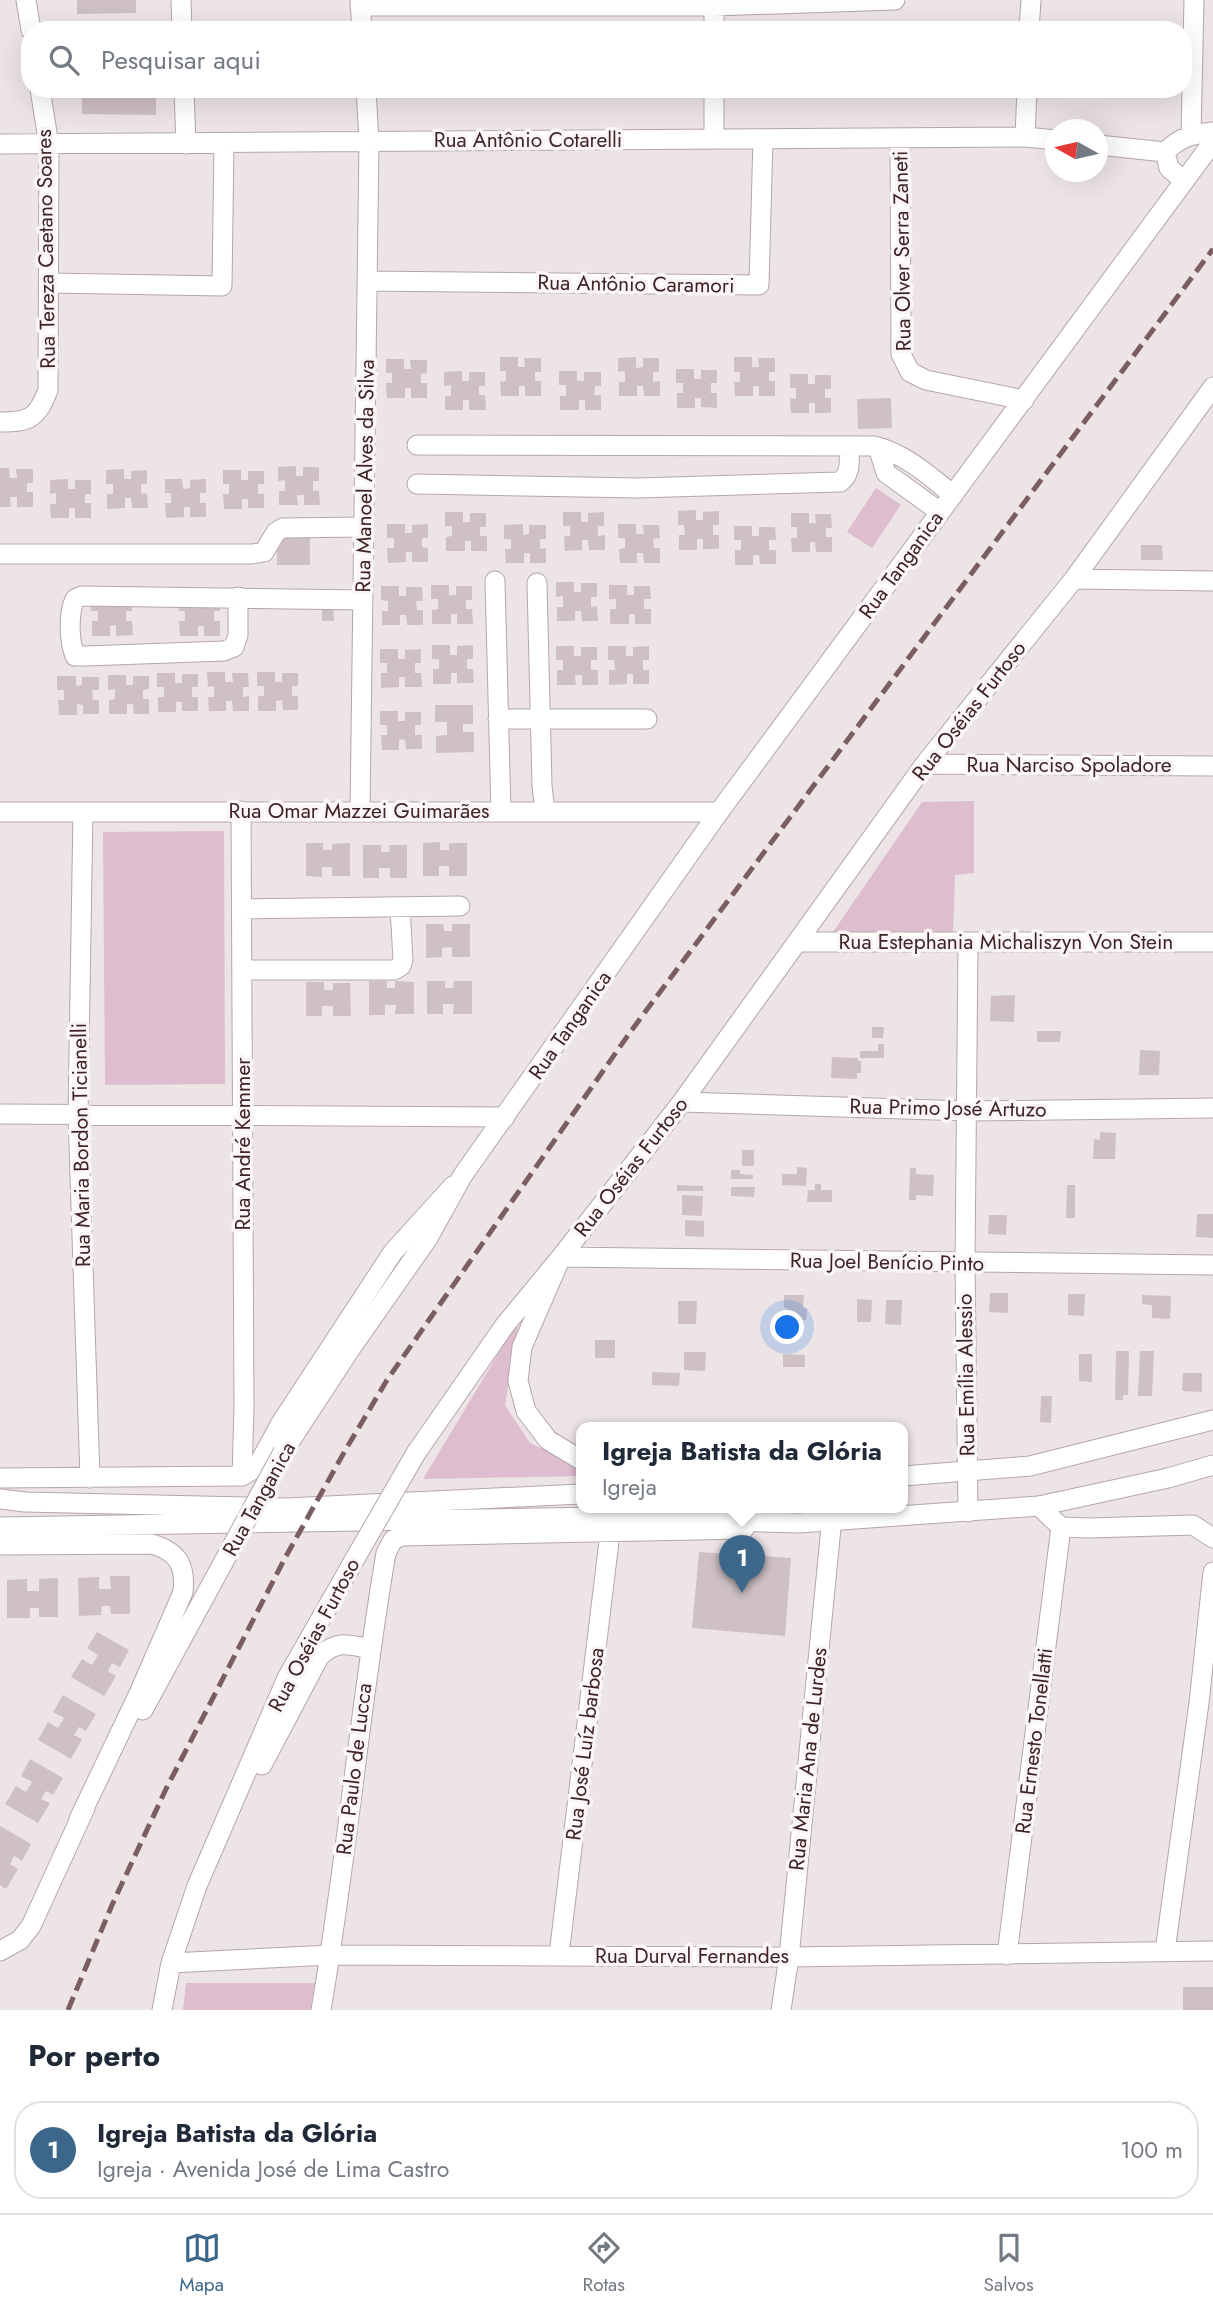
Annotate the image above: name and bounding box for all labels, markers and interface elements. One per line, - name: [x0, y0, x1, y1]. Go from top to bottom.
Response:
- search box: [21, 21, 1192, 98]
- icon: search: [45, 41, 83, 79]
- text: Pesquisar aqui: [101, 41, 261, 79]
- north arrow: [1045, 119, 1108, 182]
- street label: Rua Antônio Cotarelli: [434, 125, 622, 155]
- street label: Rua Tereza Caetano Soares: [29, 129, 63, 369]
- street label: Rua Olver Serra Zaneti: [885, 150, 919, 352]
- street label: Rua Antônio Caramori: [537, 267, 735, 301]
- street label: Rua Manoel Alves da Silva: [348, 359, 382, 593]
- street label: Rua Tanganica: [852, 505, 950, 625]
- street label: Rua Oséias Furtoso: [905, 635, 1033, 787]
- street label: Rua Narciso Spoladore: [966, 750, 1172, 780]
- street label: Rua Omar Mazzei Guimarães: [229, 796, 490, 826]
- street label: Rua Estephania Michaliszyn Von Stein: [839, 927, 1173, 957]
- street label: Rua Tanganica: [521, 965, 619, 1085]
- street label: Rua Maria Bordon Ticianelli: [64, 1023, 98, 1267]
- street label: Rua André Kemmer: [228, 1057, 258, 1230]
- street label: Rua Oséias Furtoso: [567, 1091, 695, 1243]
- street label: Rua Primo José Artuzo: [849, 1091, 1047, 1125]
- street label: Rua Joel Benício Pinto: [790, 1245, 984, 1279]
- street label: Rua Emília Alessio: [950, 1293, 982, 1457]
- your location: [770, 1310, 804, 1344]
- popup: [576, 1422, 908, 1513]
- text: Igreja Batista da Glória: [602, 1432, 882, 1470]
- street label: Rua Tanganica: [215, 1436, 303, 1562]
- text: Igreja: [602, 1470, 657, 1504]
- pin: 1: [719, 1535, 765, 1593]
- street label: Rua Oséias Furtoso: [261, 1553, 367, 1717]
- street label: Rua José Luíz barbosa: [558, 1646, 612, 1842]
- street label: Rua Maria Ana de Lurdes: [781, 1646, 835, 1872]
- street label: Rua Ernesto Tonellatti: [1008, 1646, 1060, 1836]
- street label: Rua Paulo de Lucca: [329, 1681, 379, 1857]
- street label: Rua Durval Fernandes: [595, 1941, 789, 1971]
- text: Por perto: [28, 2034, 160, 2077]
- text: Igreja Batista da Glória: [97, 2114, 377, 2152]
- text: 1: [47, 2133, 59, 2167]
- text: 100 m: [1120, 2133, 1183, 2167]
- text: Igreja · Avenida José de Lima Castro: [97, 2152, 449, 2186]
- tab: Mapa: [179, 2229, 224, 2298]
- tab: Rotas: [583, 2229, 625, 2298]
- tab: Salvos: [984, 2229, 1034, 2298]

